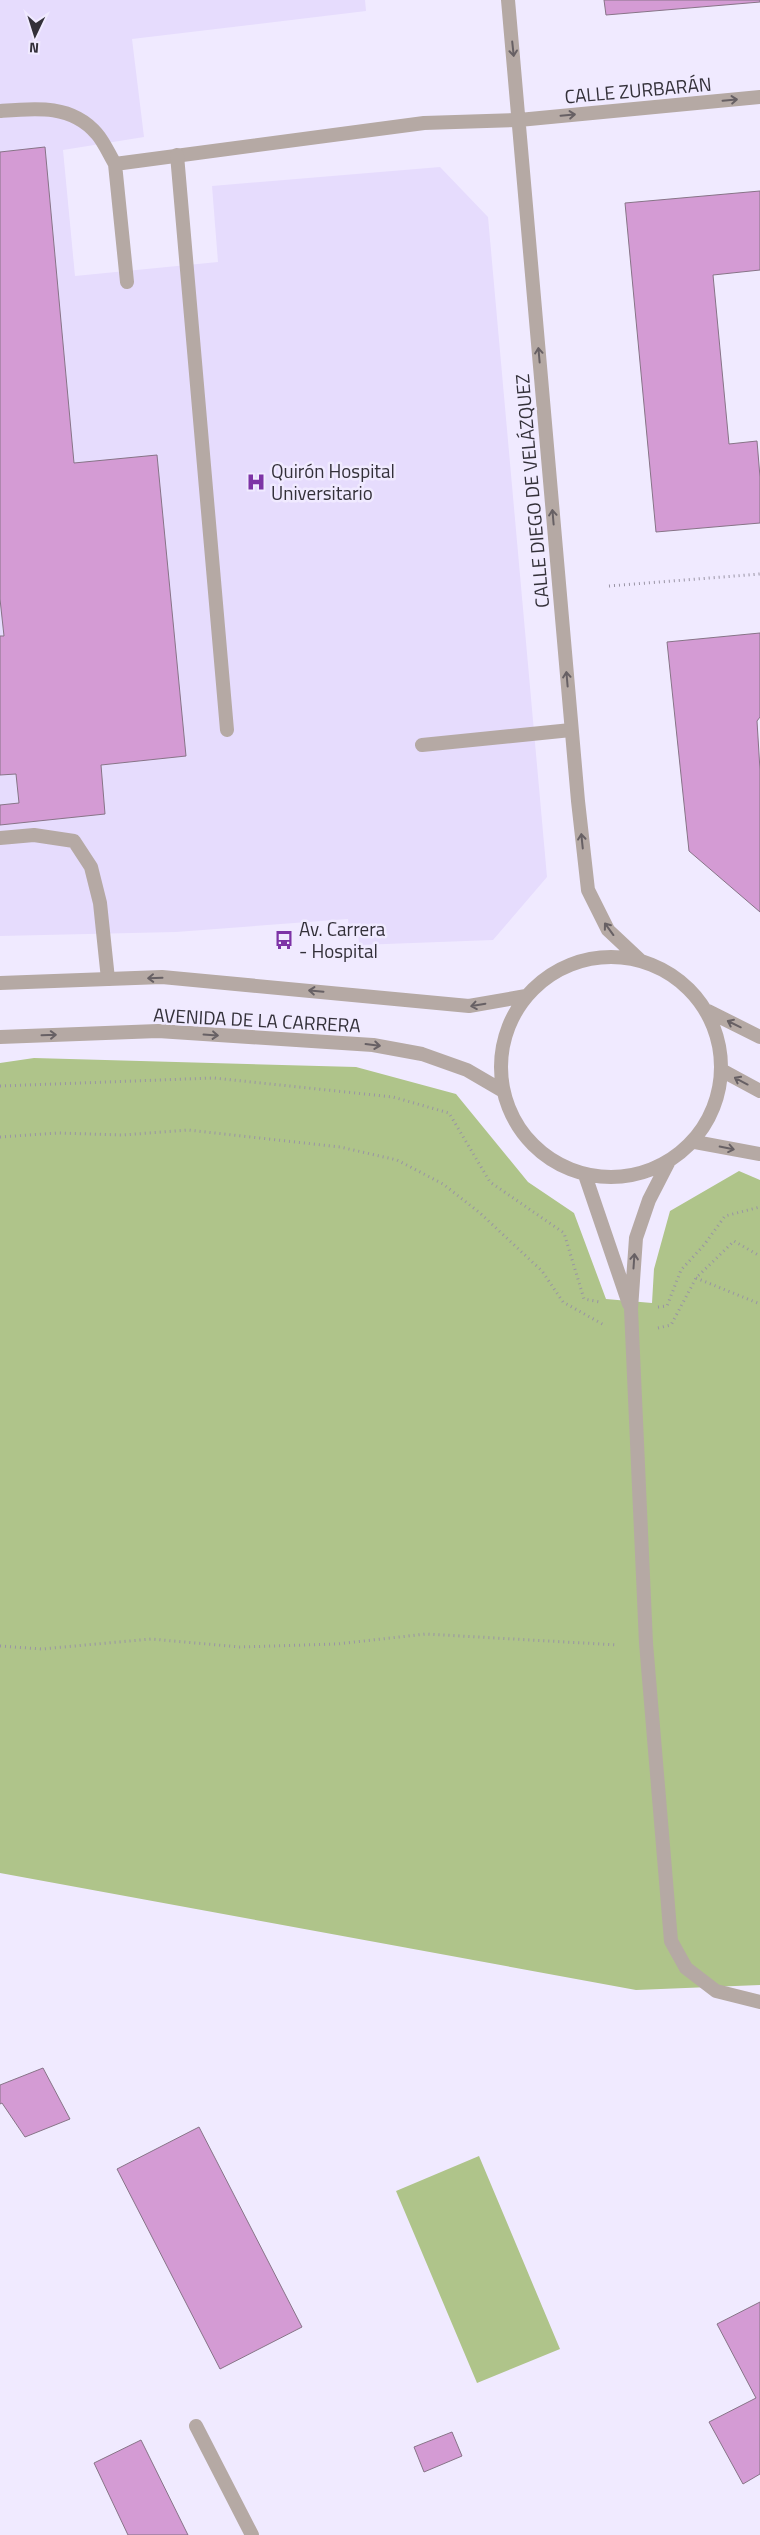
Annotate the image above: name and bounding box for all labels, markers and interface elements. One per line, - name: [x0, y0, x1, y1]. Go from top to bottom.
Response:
- north arrow: [10, 10, 60, 60]
- text: N: [28, 38, 40, 59]
- one-way arrow: [508, 40, 517, 56]
- street label: CALLE ZURBARÁN: [563, 69, 713, 110]
- one-way arrow: [722, 95, 738, 105]
- one-way arrow: [560, 111, 576, 120]
- one-way arrow: [535, 348, 544, 364]
- street label: CALLE DIEGO DE VELÁZQUEZ: [507, 373, 556, 609]
- place label: Quirón Hospital Universitario: [271, 456, 395, 507]
- hospital icon: Quirón Hospital Universitario: [245, 471, 267, 493]
- one-way arrow: [548, 510, 558, 526]
- one-way arrow: [562, 672, 572, 688]
- one-way arrow: [577, 833, 587, 849]
- place label: Av. Carrera - Hospital: [299, 914, 386, 965]
- one-way arrow: [604, 922, 614, 936]
- bus stop icon: Av. Carrera - Hospital: [273, 929, 295, 951]
- one-way arrow: [147, 973, 163, 982]
- one-way arrow: [309, 986, 325, 996]
- street label: AVENIDA DE LA CARRERA: [153, 1000, 361, 1039]
- one-way arrow: [470, 1000, 486, 1010]
- one-way arrow: [727, 1019, 742, 1028]
- one-way arrow: [40, 1030, 56, 1040]
- one-way arrow: [203, 1030, 219, 1039]
- one-way arrow: [365, 1041, 381, 1051]
- one-way arrow: [734, 1076, 749, 1086]
- one-way arrow: [719, 1143, 735, 1153]
- one-way arrow: [630, 1253, 639, 1269]

